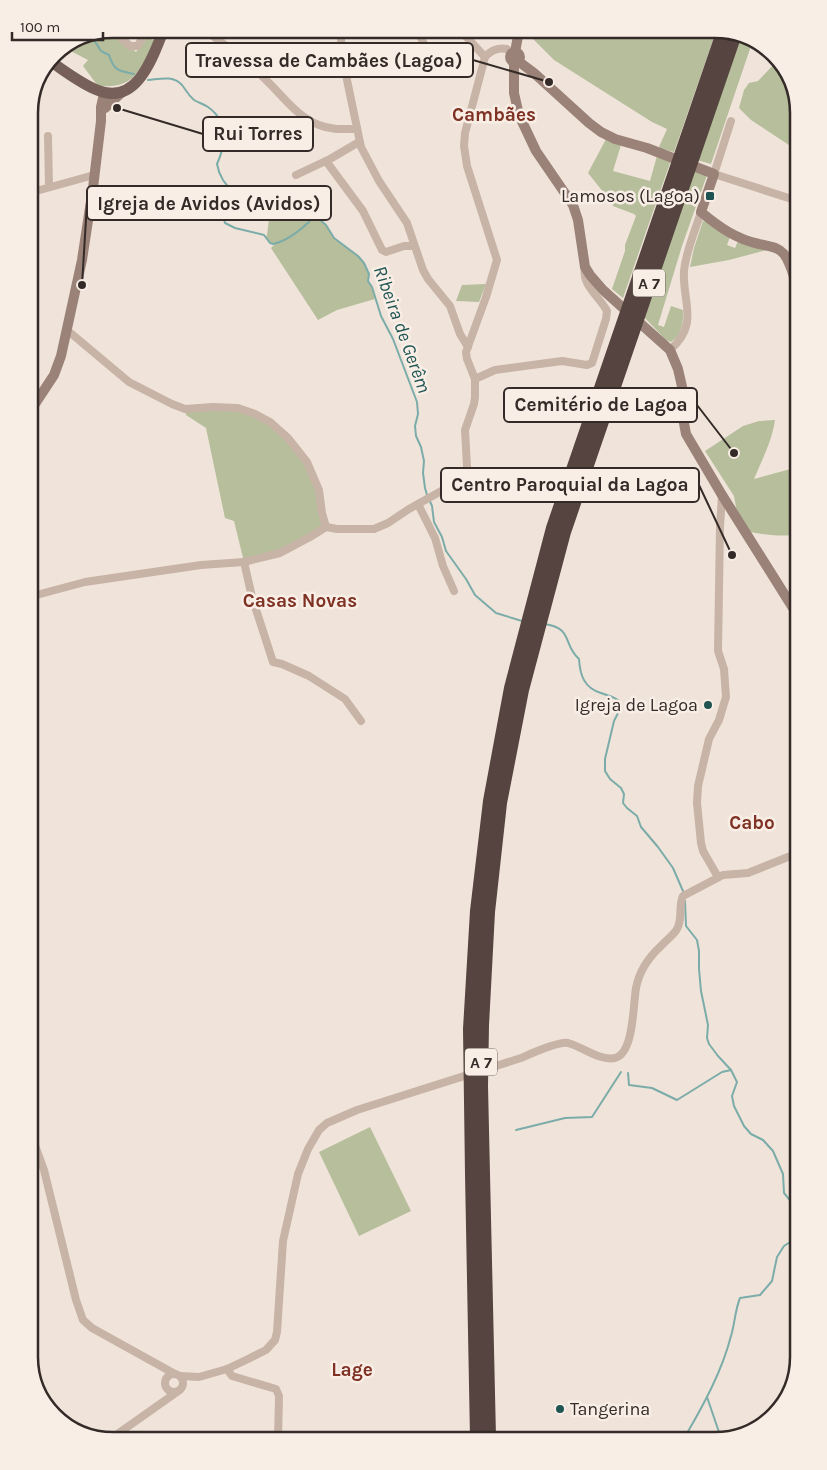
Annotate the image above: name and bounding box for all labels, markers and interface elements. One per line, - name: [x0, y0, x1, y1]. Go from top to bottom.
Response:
- scale bar: [12, 10, 104, 42]
- text: 100 m: [20, 18, 60, 36]
- callout: Travessa de Cambães (Lagoa): [186, 43, 473, 77]
- text: Travessa de Cambães (Lagoa): [196, 50, 462, 72]
- district label: Cambães: [452, 104, 536, 126]
- callout: Rui Torres: [203, 117, 313, 151]
- text: Rui Torres: [213, 123, 303, 145]
- place label: Lamosos (Lagoa): [561, 185, 700, 207]
- callout: Igreja de Avidos (Avidos): [87, 186, 331, 220]
- marker: Lamosos (Lagoa): [704, 190, 716, 202]
- text: Igreja de Avidos (Avidos): [97, 193, 321, 215]
- water label: Ribeira de Gerêm: [369, 263, 435, 396]
- road number: A 7: [633, 270, 665, 296]
- callout: Cemitério de Lagoa: [504, 388, 697, 422]
- text: Cemitério de Lagoa: [514, 394, 688, 416]
- callout: Centro Paroquial da Lagoa: [441, 468, 699, 502]
- text: Centro Paroquial da Lagoa: [451, 474, 689, 496]
- district label: Casas Novas: [243, 590, 357, 612]
- place label: Igreja de Lagoa: [575, 694, 698, 716]
- marker: Igreja de Lagoa: [702, 699, 714, 711]
- district label: Cabo: [729, 812, 775, 834]
- road number: A 7: [465, 1048, 497, 1076]
- district label: Lage: [331, 1359, 373, 1381]
- place label: Tangerina: [570, 1398, 650, 1420]
- marker: Tangerina: [554, 1403, 566, 1415]

